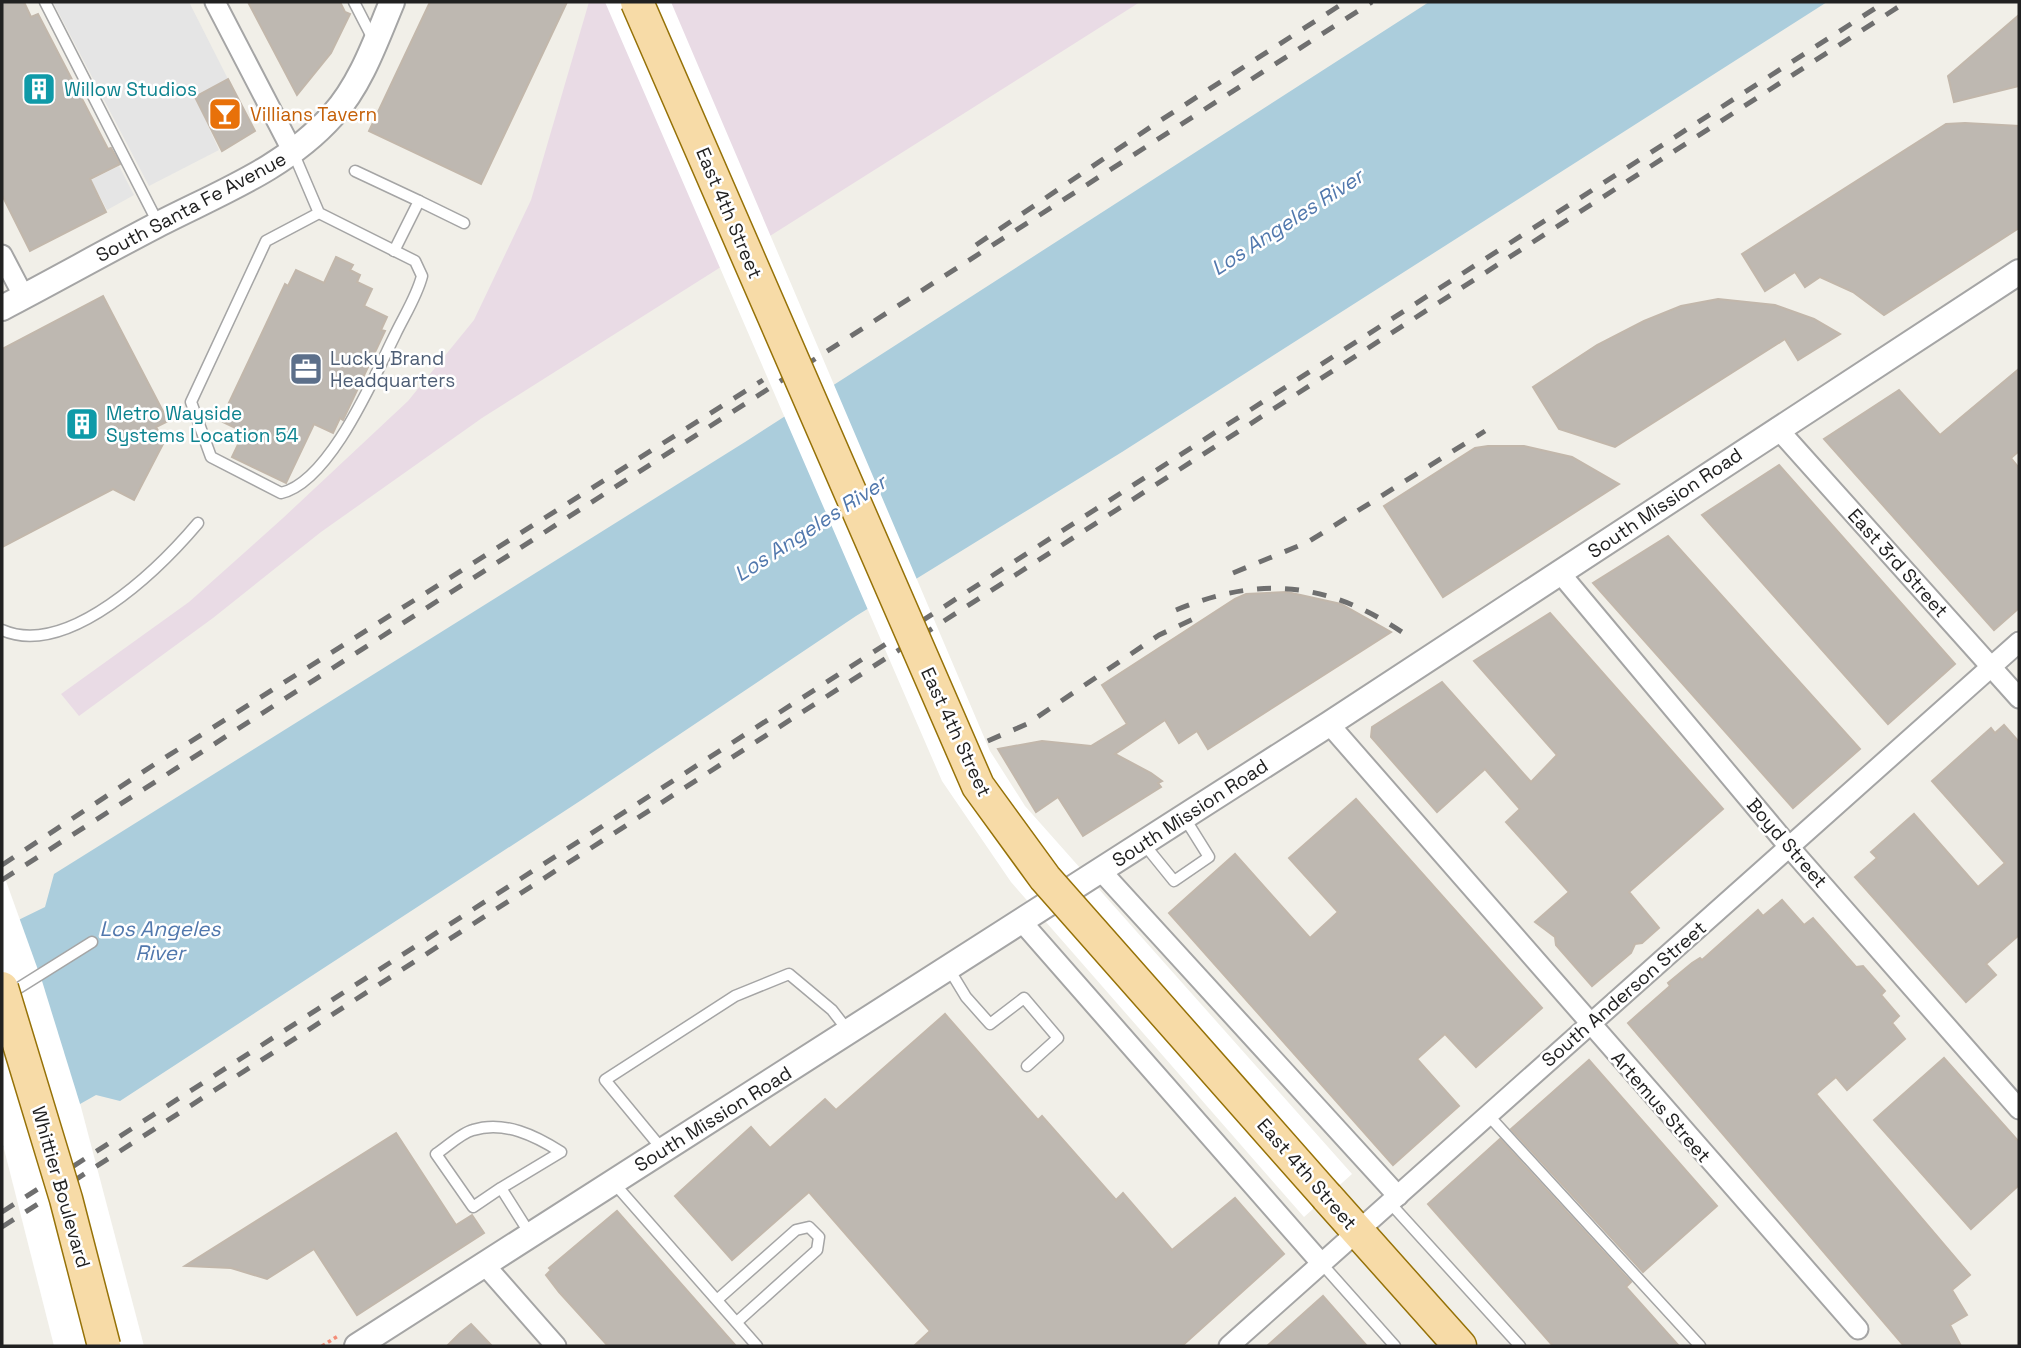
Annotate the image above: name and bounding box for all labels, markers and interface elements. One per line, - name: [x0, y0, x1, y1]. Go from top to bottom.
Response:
- building icon: Willow Studios: [20, 70, 58, 108]
- place label: Willow Studios: [64, 77, 197, 102]
- bar icon: Villians Tavern: [206, 95, 244, 133]
- place label: Villians Tavern: [250, 102, 377, 127]
- street label: East 4th Street: [690, 144, 768, 282]
- street label: South Santa Fe Avenue: [92, 146, 290, 268]
- water label: Los Angeles River: [1206, 162, 1370, 281]
- place label: Lucky Brand Headquarters: [330, 346, 455, 393]
- office icon: Lucky Brand Headquarters: [287, 350, 325, 388]
- place label: Metro Wayside Systems Location 54: [106, 401, 299, 448]
- building icon: Metro Wayside Systems Location 54: [63, 405, 101, 443]
- street label: South Mission Road: [1583, 442, 1747, 564]
- water label: Los Angeles River: [729, 468, 893, 587]
- street label: East 3rd Street: [1842, 503, 1954, 623]
- street label: East 4th Street: [915, 663, 997, 801]
- street label: South Mission Road: [1107, 753, 1273, 873]
- street label: Boyd Street: [1741, 793, 1833, 893]
- water label: Los Angeles River: [99, 915, 222, 966]
- street label: South Anderson Street: [1536, 916, 1712, 1072]
- street label: Artemus Street: [1606, 1046, 1716, 1168]
- street label: South Mission Road: [630, 1060, 796, 1178]
- street label: Whittier Boulevard: [26, 1103, 96, 1271]
- street label: East 4th Street: [1252, 1113, 1362, 1235]

